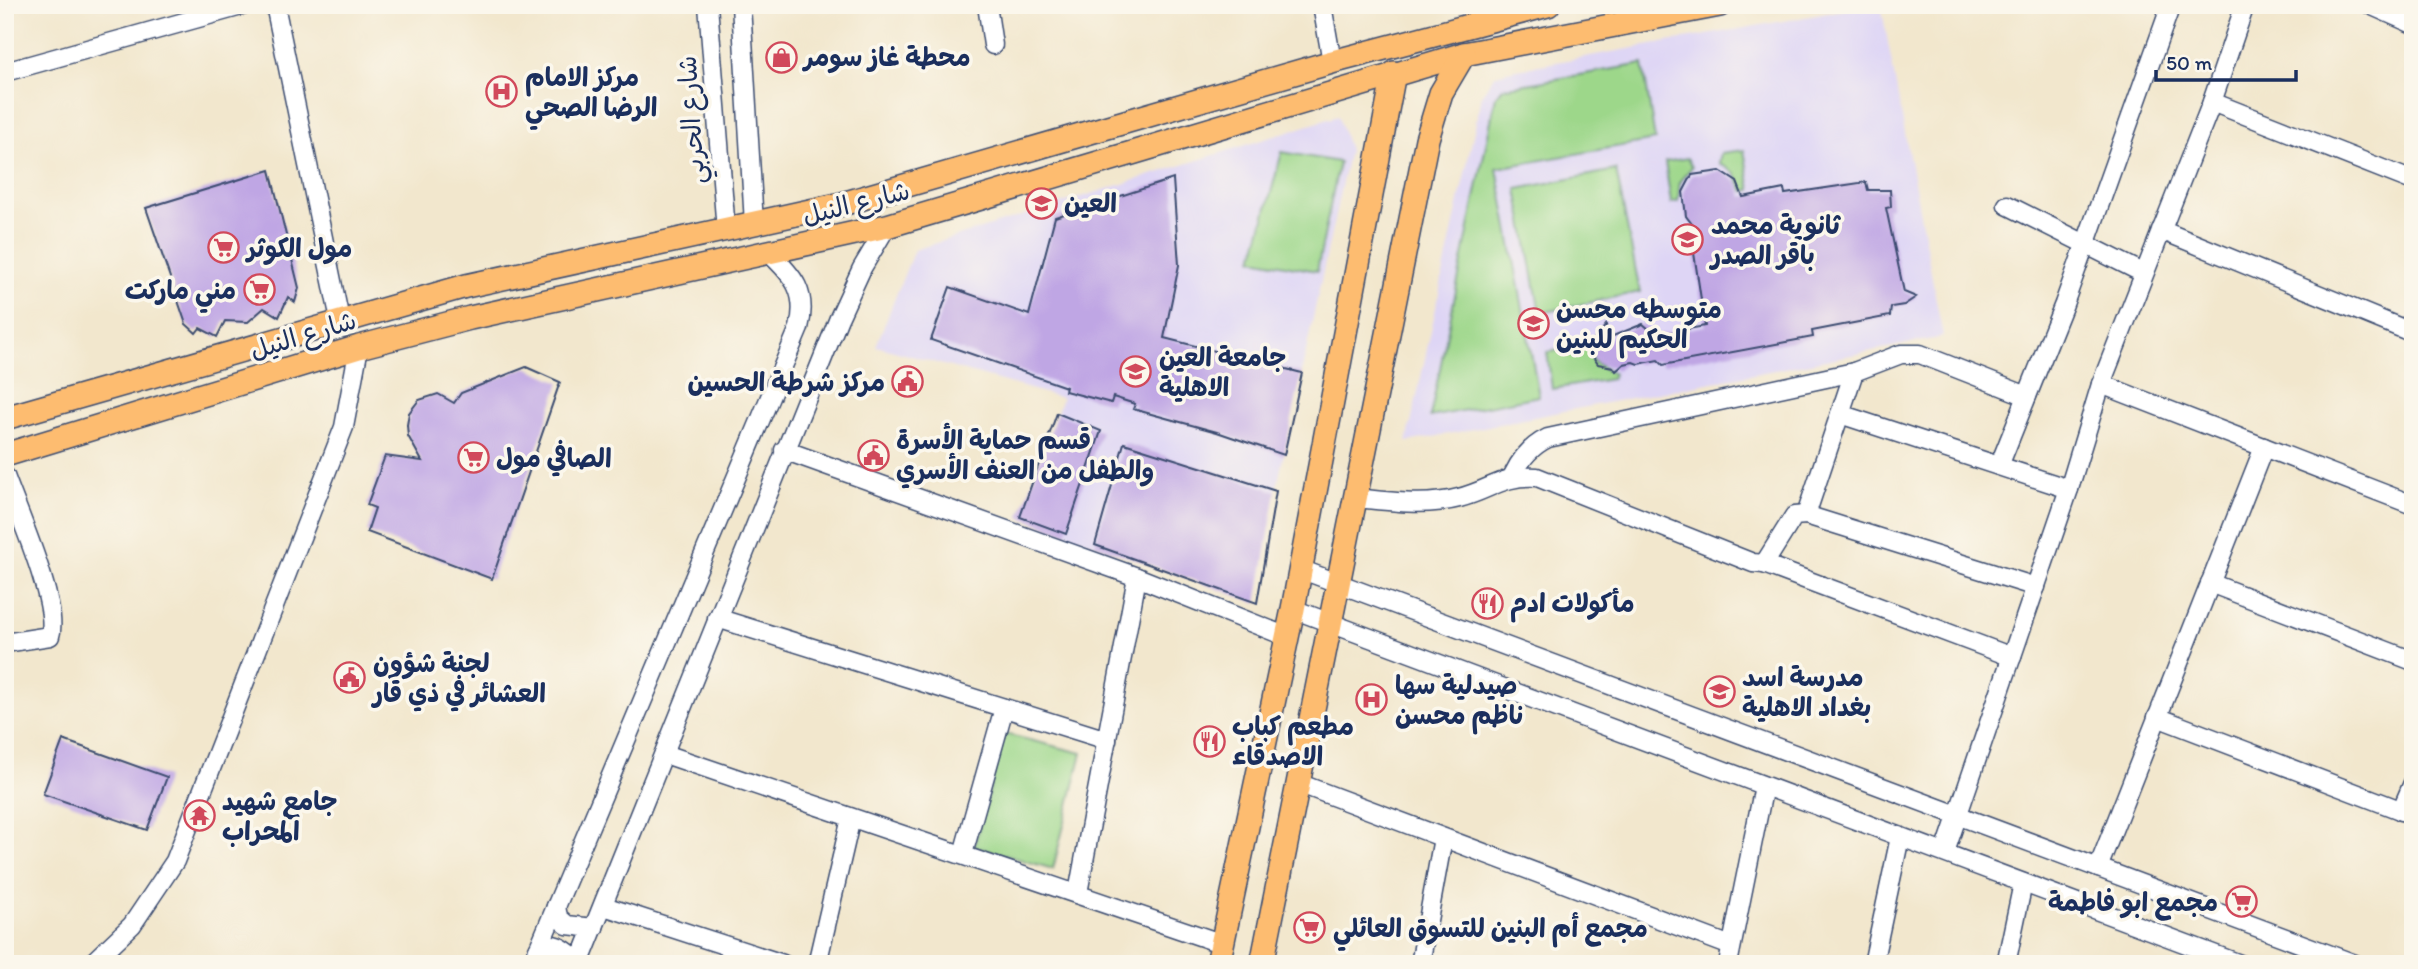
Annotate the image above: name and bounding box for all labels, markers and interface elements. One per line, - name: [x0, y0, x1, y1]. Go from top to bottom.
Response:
- scale bar: [2156, 38, 2296, 82]
- shop icon: محطة غاز سومر: [764, 40, 798, 74]
- place label: محطة غاز سومر: [801, 41, 971, 74]
- text: 50 m: [2166, 50, 2213, 75]
- street label: شارع الحربي: [671, 54, 718, 185]
- place label: مركز الامام الرضا الصحي: [525, 61, 657, 131]
- hospital icon: مركز الامام الرضا الصحي: [485, 75, 519, 109]
- street label: شارع النيل: [799, 174, 914, 234]
- school or university icon: العين: [1024, 186, 1058, 220]
- place label: العين: [1064, 187, 1117, 219]
- place label: ثانوية محمد باقر الصدر: [1709, 209, 1841, 271]
- school or university icon: ثانوية محمد باقر الصدر: [1671, 223, 1705, 257]
- supermarket icon: مول الكوثر: [207, 231, 241, 265]
- place label: مول الكوثر: [244, 232, 352, 265]
- supermarket icon: مني ماركت: [242, 273, 276, 307]
- place label: مني ماركت: [125, 274, 236, 314]
- place label: متوسطه محسن الحكيم للبنين: [1556, 293, 1722, 359]
- street label: شارع النيل: [246, 304, 361, 368]
- school or university icon: متوسطه محسن الحكيم للبنين: [1516, 307, 1550, 341]
- place label: جامعة العين الاهلية: [1159, 341, 1286, 403]
- school or university icon: جامعة العين الاهلية: [1119, 355, 1153, 389]
- public building icon: مركز شرطة الحسين: [891, 365, 925, 399]
- place label: مركز شرطة الحسين: [688, 366, 885, 398]
- place label: قسم حماية الأسرة والطفل من العنف الأسري: [896, 422, 1154, 489]
- public building icon: قسم حماية الأسرة والطفل من العنف الأسري: [856, 438, 890, 472]
- place label: الصافي مول: [496, 439, 612, 477]
- supermarket icon: الصافي مول: [456, 441, 490, 475]
- restaurant icon: مأكولات ادم: [1470, 586, 1504, 620]
- place label: مأكولات ادم: [1510, 587, 1635, 623]
- place label: لجنة شؤون العشائر في ذي قار: [371, 647, 546, 712]
- public building icon: لجنة شؤون العشائر في ذي قار: [333, 661, 367, 695]
- place label: مدرسة اسد بغداد الاهلية: [1742, 661, 1871, 723]
- place label: صيدلية سها ناظم محسن: [1395, 669, 1523, 735]
- school or university icon: مدرسة اسد بغداد الاهلية: [1702, 675, 1736, 709]
- hospital icon: صيدلية سها ناظم محسن: [1355, 683, 1389, 717]
- place label: مطعم كباب الاصدقاء: [1232, 710, 1354, 772]
- restaurant icon: مطعم كباب الاصدقاء: [1192, 724, 1226, 758]
- place label: جامع شهيد المحراب: [222, 785, 338, 847]
- temple icon: جامع شهيد المحراب: [182, 799, 216, 833]
- supermarket icon: مجمع ابو فاطمة: [2224, 885, 2258, 919]
- place label: مجمع ابو فاطمة: [2048, 886, 2218, 921]
- supermarket icon: مجمع أم البنين للتسوق العائلي: [1293, 911, 1327, 945]
- place label: مجمع أم البنين للتسوق العائلي: [1333, 912, 1648, 952]

